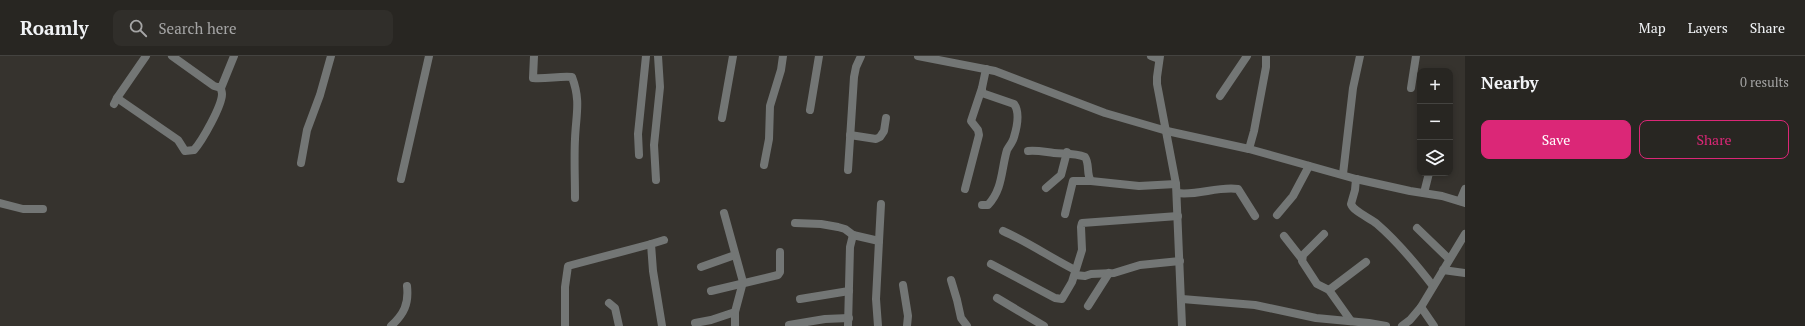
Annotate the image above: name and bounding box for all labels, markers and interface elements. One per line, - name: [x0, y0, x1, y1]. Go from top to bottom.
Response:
- search box: [113, 10, 393, 46]
- text: Roamly: [20, 15, 89, 40]
- icon: search: [127, 17, 149, 39]
- text: Search here: [159, 18, 237, 38]
- text: Map: [1639, 18, 1666, 37]
- text: Layers: [1688, 18, 1728, 37]
- text: Share: [1750, 18, 1785, 37]
- map controls: [1417, 68, 1453, 176]
- button: +: [1417, 68, 1453, 104]
- text: Nearby: [1481, 71, 1539, 94]
- text: 0 results: [1740, 73, 1789, 91]
- button: −: [1417, 104, 1453, 140]
- button: Save: [1481, 120, 1631, 159]
- button: Share: [1639, 120, 1789, 159]
- button: layers: [1417, 140, 1453, 176]

